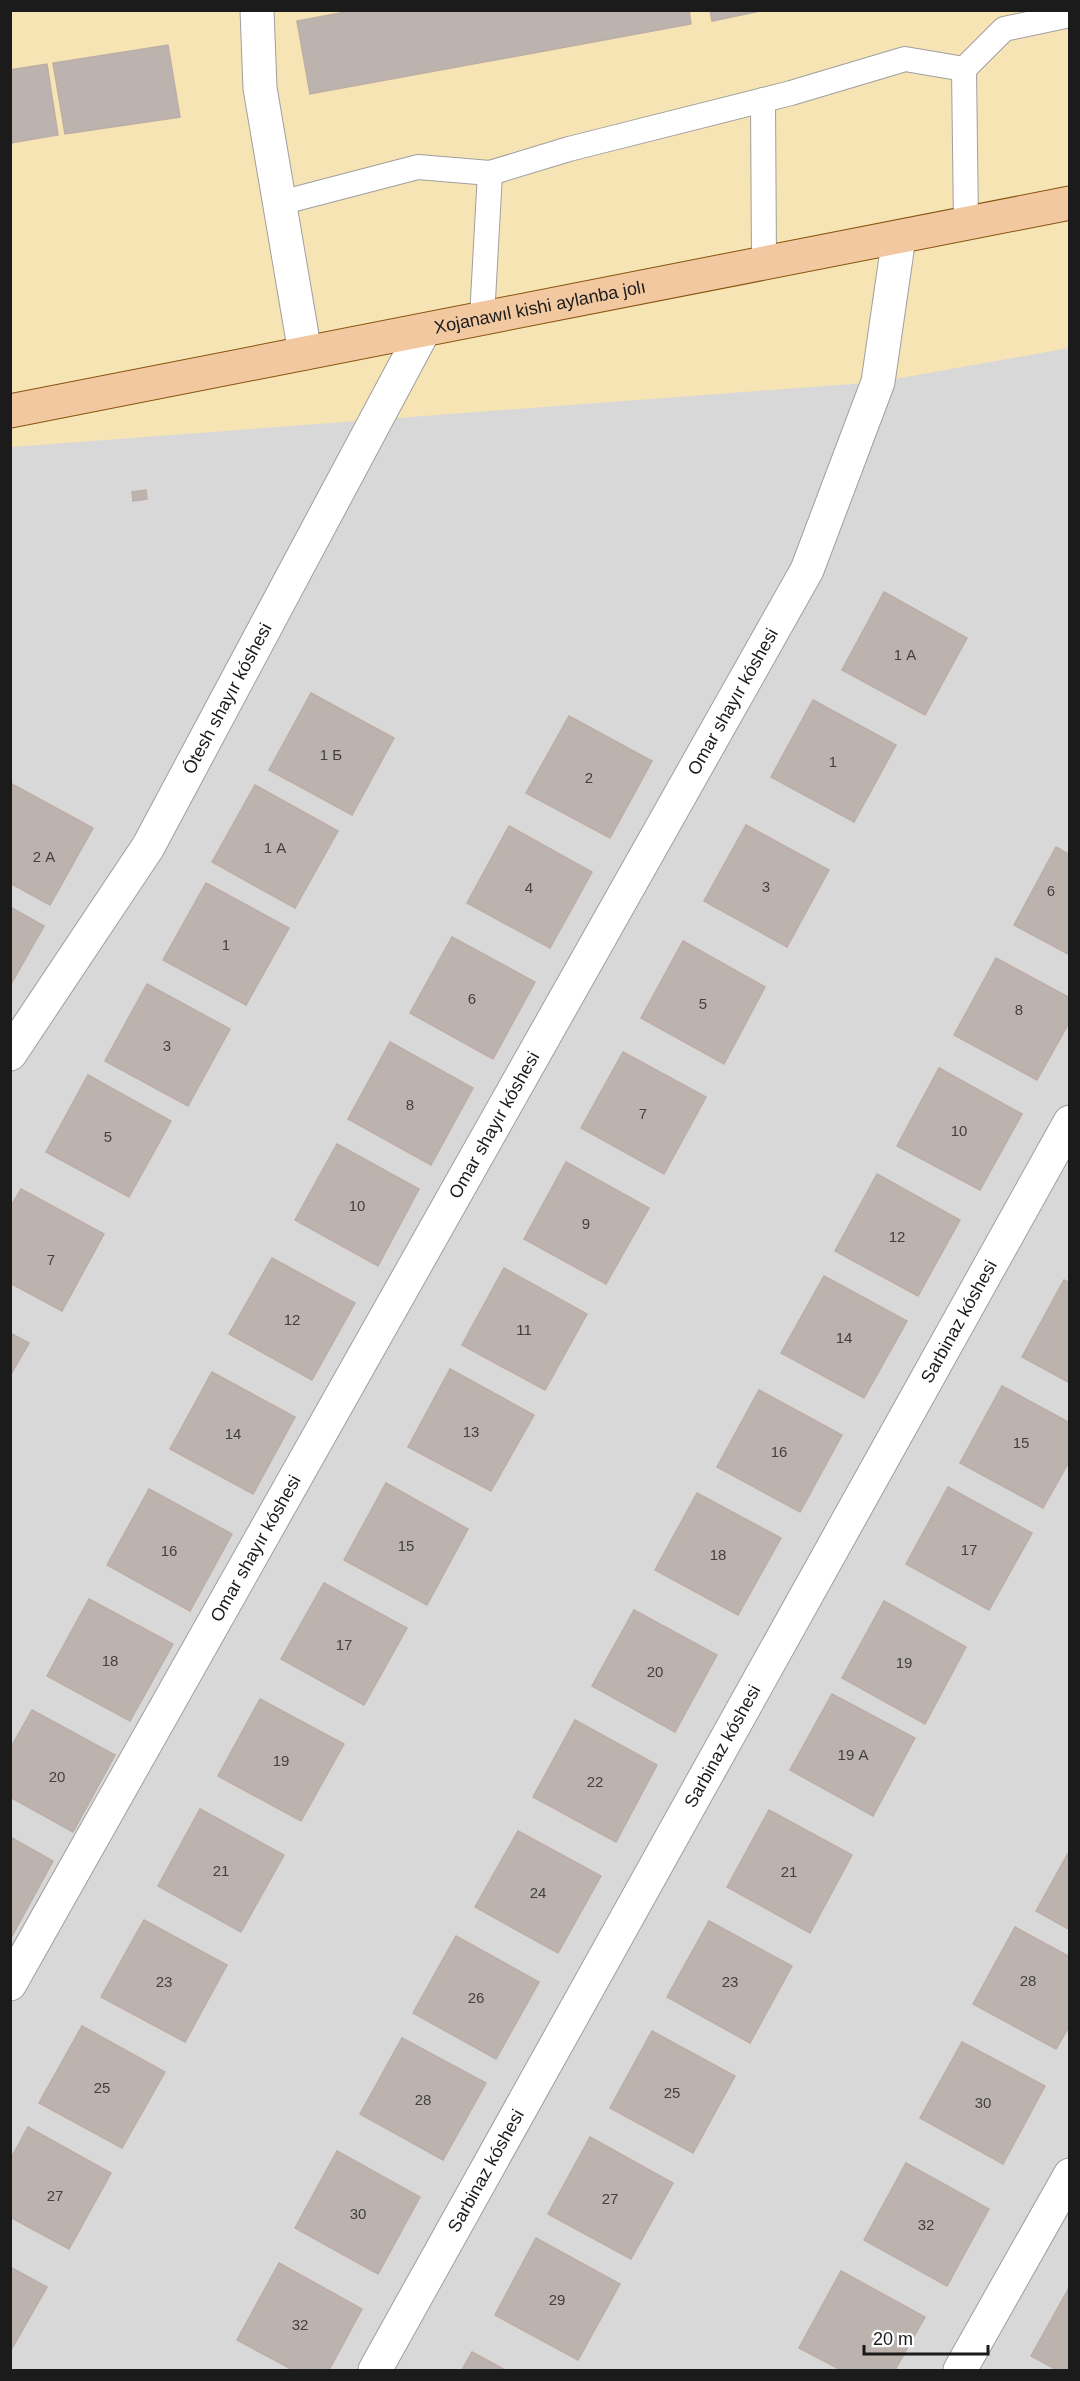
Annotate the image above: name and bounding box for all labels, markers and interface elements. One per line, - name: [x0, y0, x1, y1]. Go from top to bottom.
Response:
- street label: Xojanawıl kishi aylanba jolı: [432, 276, 647, 338]
- street label: Ótesh shayır kóshesi: [178, 620, 276, 777]
- street label: Omar shayır kóshesi: [684, 625, 782, 779]
- house number: 1 А: [894, 646, 916, 663]
- house number: 1 Б: [320, 746, 342, 763]
- house number: 1: [829, 753, 837, 770]
- house number: 2: [585, 769, 593, 786]
- house number: 1 А: [264, 839, 286, 856]
- house number: 2 А: [33, 848, 55, 865]
- house number: 3: [762, 878, 770, 895]
- house number: 4: [525, 879, 533, 896]
- house number: 6: [1047, 882, 1055, 899]
- house number: 1: [222, 936, 230, 953]
- house number: 6: [468, 990, 476, 1007]
- house number: 5: [699, 995, 707, 1012]
- house number: 8: [1015, 1001, 1023, 1018]
- house number: 3: [163, 1037, 171, 1054]
- street label: Omar shayır kóshesi: [445, 1048, 543, 1202]
- house number: 8: [406, 1096, 414, 1113]
- house number: 7: [639, 1105, 647, 1122]
- house number: 10: [951, 1122, 967, 1139]
- house number: 5: [104, 1128, 112, 1145]
- house number: 10: [349, 1197, 365, 1214]
- house number: 9: [582, 1215, 590, 1232]
- house number: 12: [889, 1228, 905, 1245]
- house number: 7: [47, 1251, 55, 1268]
- street label: Sarbinaz kóshesi: [917, 1257, 1001, 1386]
- house number: 12: [284, 1311, 300, 1328]
- house number: 11: [516, 1321, 532, 1338]
- house number: 14: [836, 1329, 852, 1346]
- house number: 13: [463, 1423, 479, 1440]
- house number: 14: [225, 1425, 241, 1442]
- house number: 15: [1013, 1434, 1029, 1451]
- house number: 16: [771, 1443, 787, 1460]
- street label: Omar shayır kóshesi: [206, 1472, 305, 1625]
- house number: 15: [398, 1537, 414, 1554]
- house number: 17: [961, 1541, 977, 1558]
- house number: 16: [161, 1542, 177, 1559]
- house number: 18: [710, 1546, 726, 1563]
- house number: 17: [336, 1636, 352, 1653]
- house number: 18: [102, 1652, 118, 1669]
- house number: 19: [896, 1654, 912, 1671]
- house number: 20: [647, 1663, 663, 1680]
- street label: Sarbinaz kóshesi: [680, 1681, 764, 1811]
- house number: 19 А: [838, 1746, 868, 1763]
- house number: 19: [273, 1752, 289, 1769]
- house number: 20: [49, 1768, 65, 1785]
- house number: 22: [587, 1773, 603, 1790]
- house number: 21: [213, 1862, 229, 1879]
- house number: 21: [781, 1863, 797, 1880]
- house number: 24: [530, 1884, 546, 1901]
- house number: 28: [1020, 1972, 1036, 1989]
- house number: 23: [156, 1973, 172, 1990]
- house number: 23: [722, 1973, 738, 1990]
- house number: 26: [468, 1989, 484, 2006]
- house number: 25: [94, 2079, 110, 2096]
- house number: 25: [664, 2084, 680, 2101]
- house number: 28: [415, 2091, 431, 2108]
- house number: 30: [975, 2094, 991, 2111]
- street label: Sarbinaz kóshesi: [444, 2106, 528, 2236]
- house number: 27: [47, 2187, 63, 2204]
- house number: 27: [602, 2190, 618, 2207]
- house number: 30: [350, 2205, 366, 2222]
- house number: 32: [918, 2216, 934, 2233]
- house number: 29: [549, 2291, 565, 2308]
- house number: 32: [292, 2316, 308, 2333]
- scale bar: [864, 2318, 988, 2356]
- text: 20 m: [873, 2329, 913, 2349]

